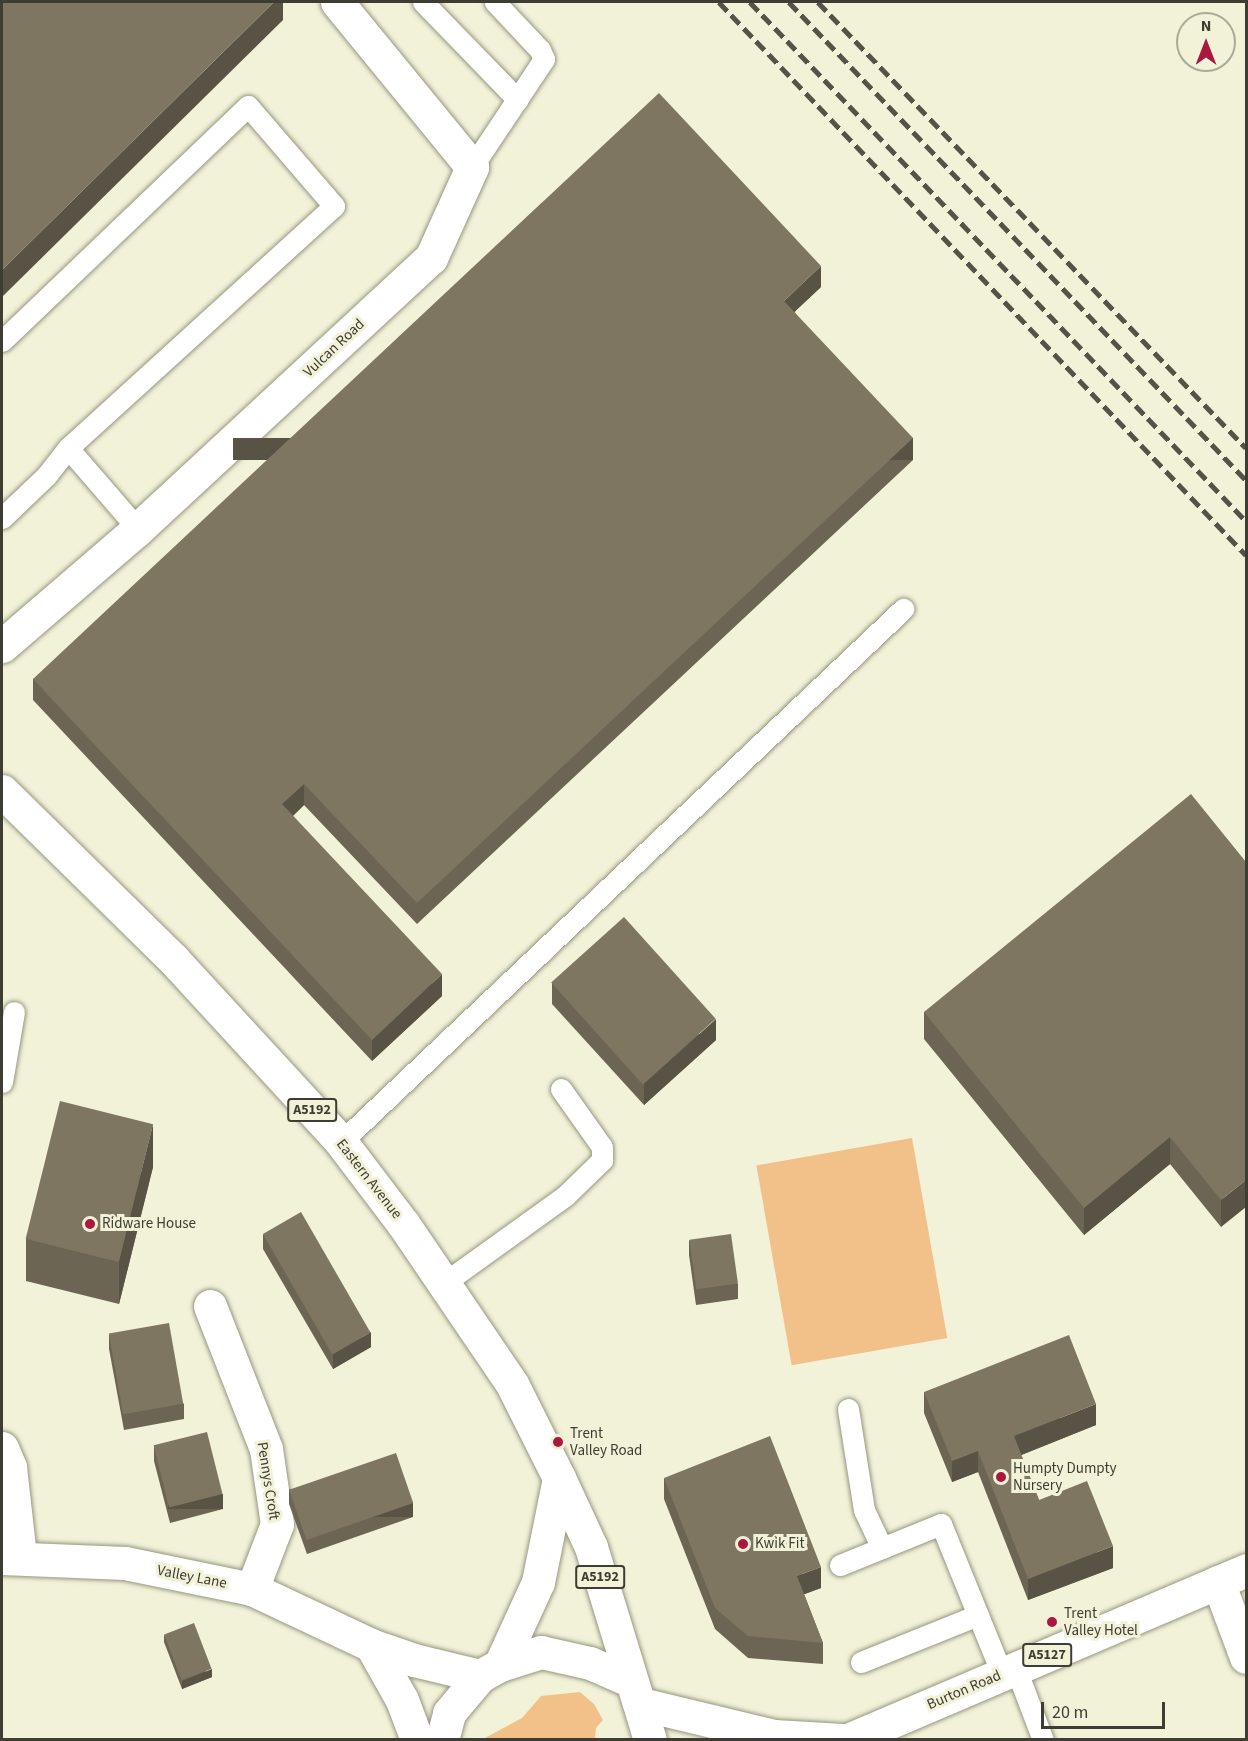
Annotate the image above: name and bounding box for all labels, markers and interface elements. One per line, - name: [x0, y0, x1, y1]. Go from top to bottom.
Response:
- north arrow: [1176, 12, 1236, 72]
- text: N: [1201, 15, 1211, 37]
- street label: Vulcan Road: [300, 315, 368, 381]
- road number: A5192: [286, 1099, 338, 1121]
- street label: Eastern Avenue: [332, 1135, 406, 1223]
- place label: Ridware House: [102, 1215, 196, 1233]
- marker: Ridware House: [83, 1217, 97, 1231]
- place label: Trent Valley Road: [570, 1424, 642, 1459]
- marker: Trent Valley Road: [551, 1435, 565, 1449]
- street label: Pennys Croft: [253, 1441, 283, 1521]
- place label: Humpty Dumpty Nursery: [1013, 1459, 1116, 1494]
- marker: Humpty Dumpty Nursery: [994, 1470, 1008, 1484]
- place label: Kwik Fit: [755, 1535, 805, 1553]
- marker: Kwik Fit: [736, 1537, 750, 1551]
- street label: Valley Lane: [156, 1561, 228, 1593]
- road number: A5192: [574, 1566, 626, 1588]
- place label: Trent Valley Hotel: [1064, 1604, 1138, 1639]
- marker: Trent Valley Hotel: [1045, 1615, 1059, 1629]
- road number: A5127: [1022, 1644, 1072, 1666]
- street label: Burton Road: [924, 1666, 1004, 1714]
- scale bar: [1044, 1690, 1168, 1728]
- text: 20 m: [1052, 1700, 1088, 1725]

